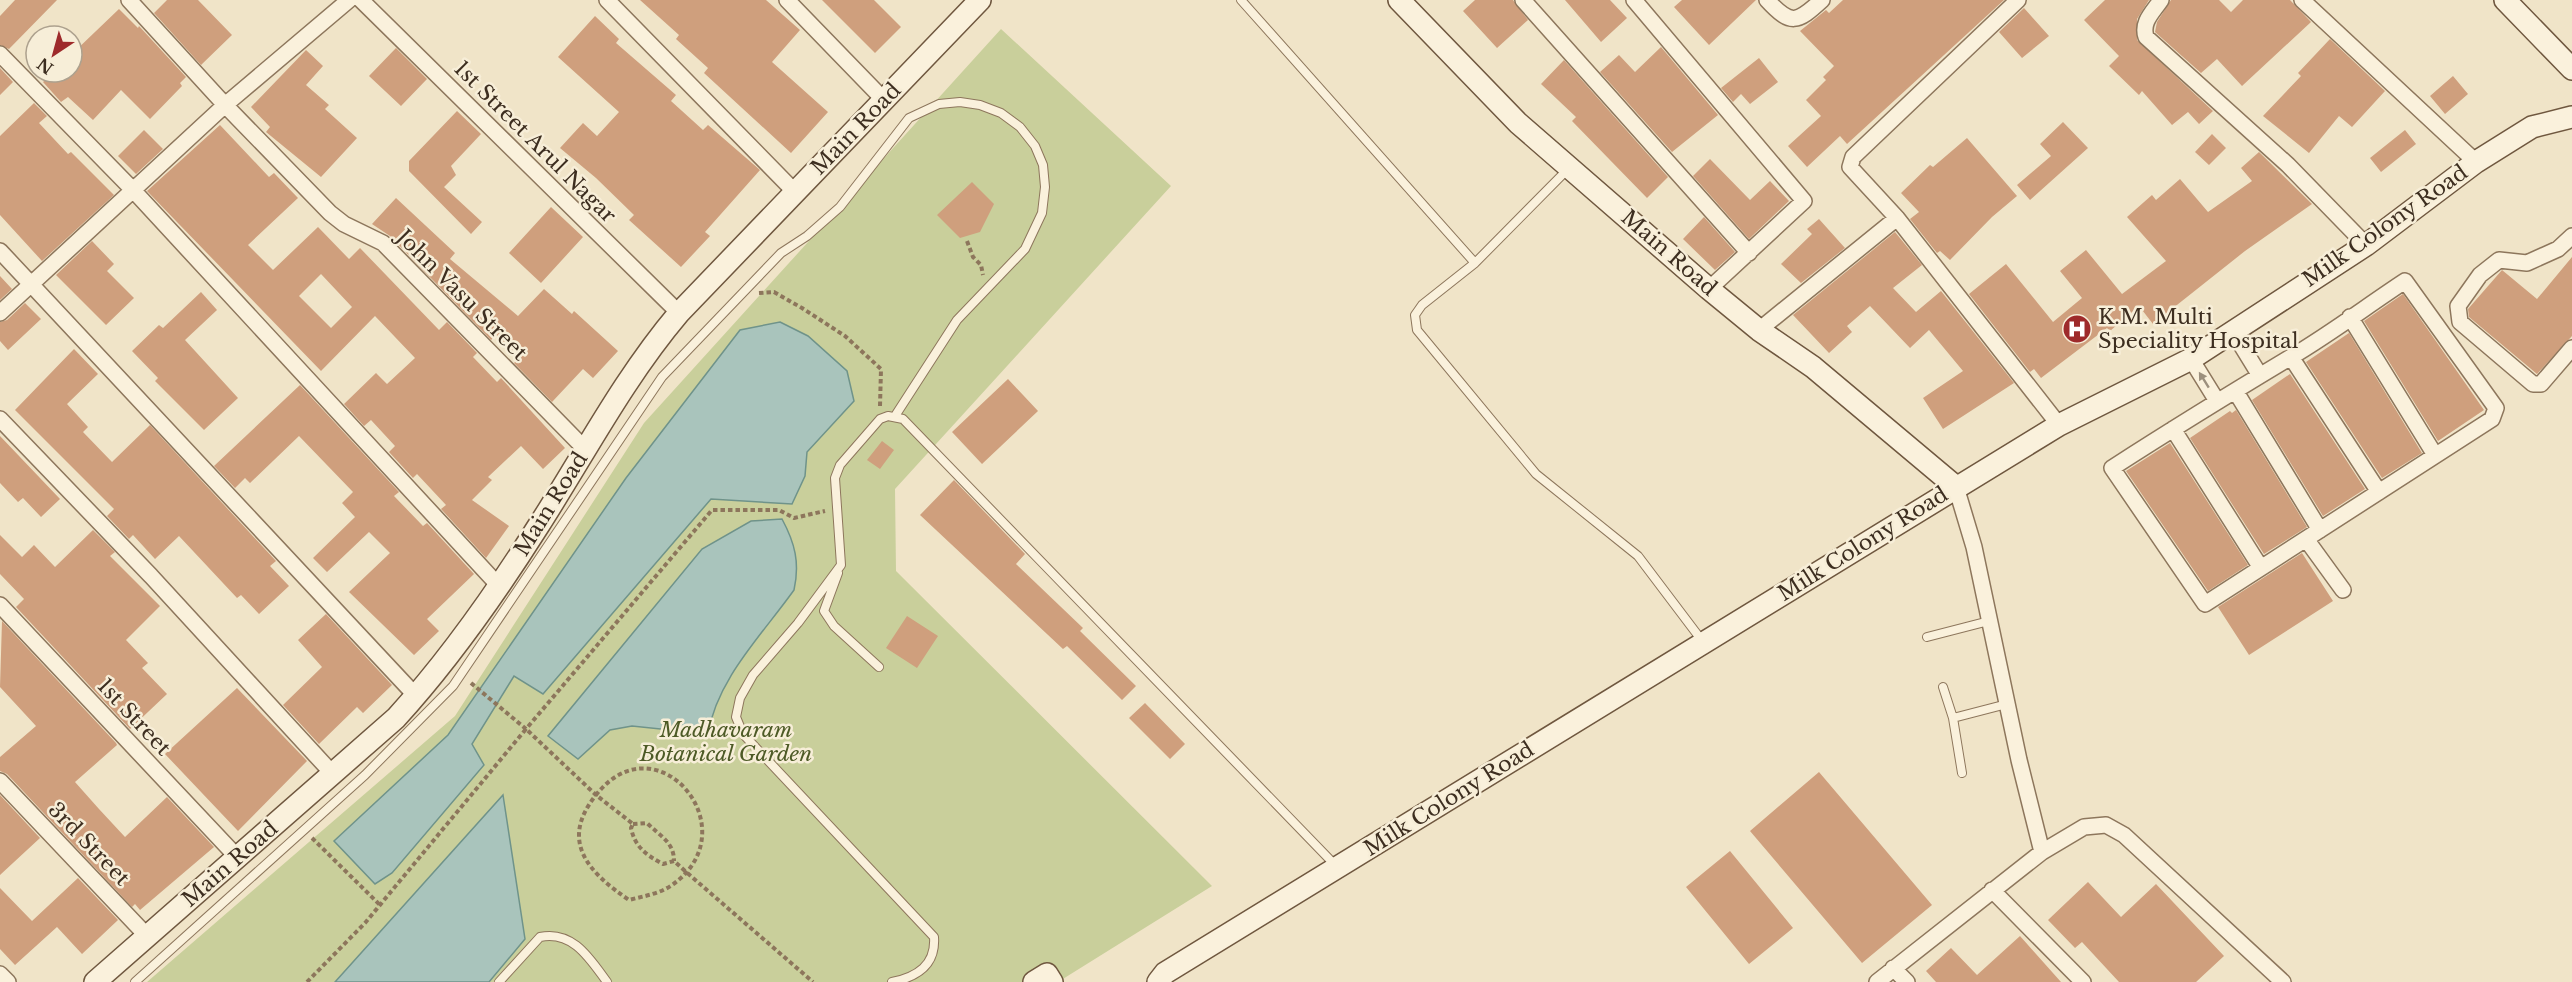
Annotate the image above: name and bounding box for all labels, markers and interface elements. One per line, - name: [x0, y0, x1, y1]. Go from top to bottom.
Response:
- north arrow: [24, 24, 84, 84]
- text: N: [33, 54, 57, 79]
- street label: 1st Street Arul Nagar: [449, 56, 621, 228]
- street label: Main Road: [806, 78, 906, 180]
- street label: Milk Colony Road: [2297, 159, 2473, 293]
- street label: Main Road: [1616, 204, 1722, 302]
- street label: John Vasu Street: [389, 222, 533, 366]
- place label: K.M. Multi Speciality Hospital: [2098, 304, 2299, 354]
- hospital icon: K.M. Multi Speciality Hospital: [2061, 313, 2093, 345]
- one-way arrow: [2199, 372, 2210, 388]
- street label: Main Road: [509, 447, 593, 561]
- street label: Milk Colony Road: [1773, 481, 1953, 607]
- street label: 1st Street: [92, 673, 176, 761]
- park label: Madhavaram Botanical Garden: [639, 717, 812, 767]
- street label: Milk Colony Road: [1359, 736, 1539, 862]
- street label: 3rd Street: [43, 797, 135, 891]
- street label: Main Road: [177, 815, 283, 913]

